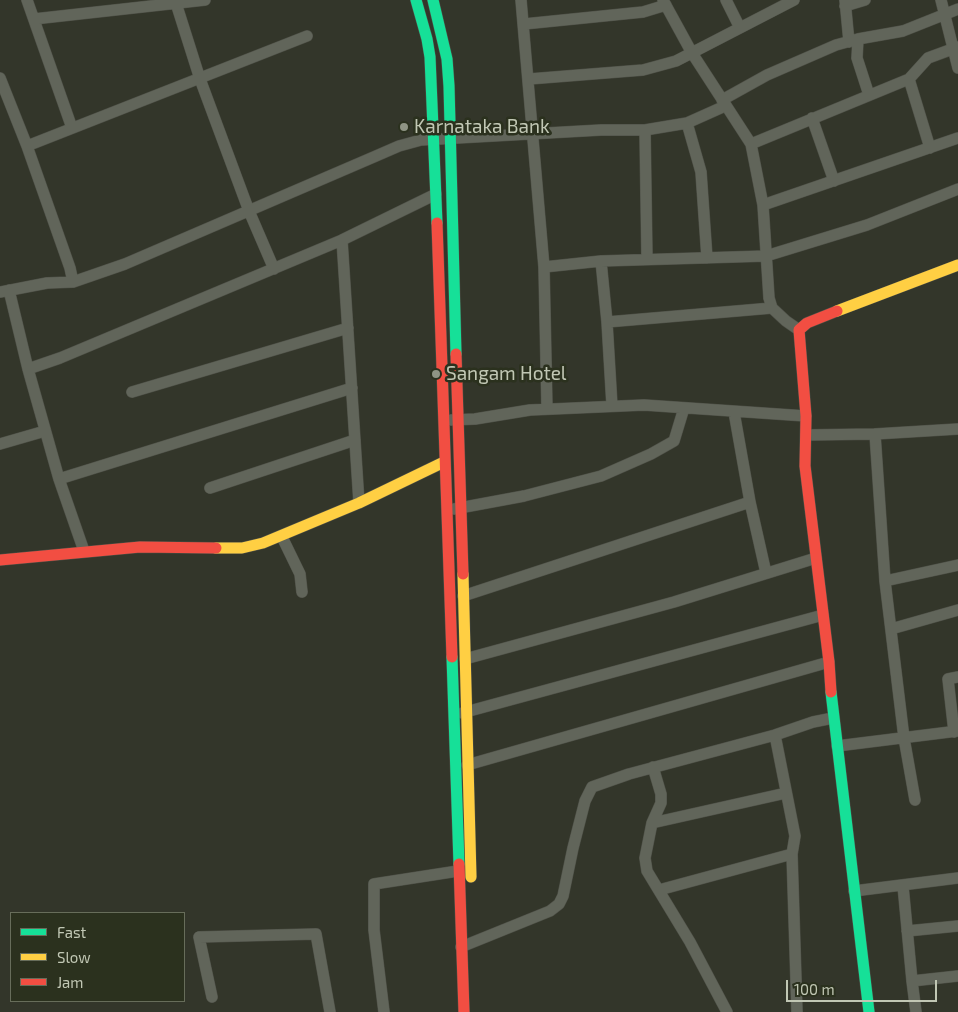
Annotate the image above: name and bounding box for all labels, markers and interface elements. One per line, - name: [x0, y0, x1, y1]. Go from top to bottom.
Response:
- place label: Karnataka Bank: [414, 116, 550, 138]
- marker: Karnataka Bank: [398, 121, 410, 133]
- place label: Sangam Hotel: [446, 363, 566, 385]
- marker: Sangam Hotel: [430, 368, 442, 380]
- legend: [10, 912, 185, 1002]
- text: Fast: [57, 923, 86, 941]
- text: Slow: [57, 948, 91, 966]
- scale bar: [788, 970, 939, 1002]
- text: Jam: [57, 973, 83, 991]
- text: 100 m: [794, 980, 835, 998]

